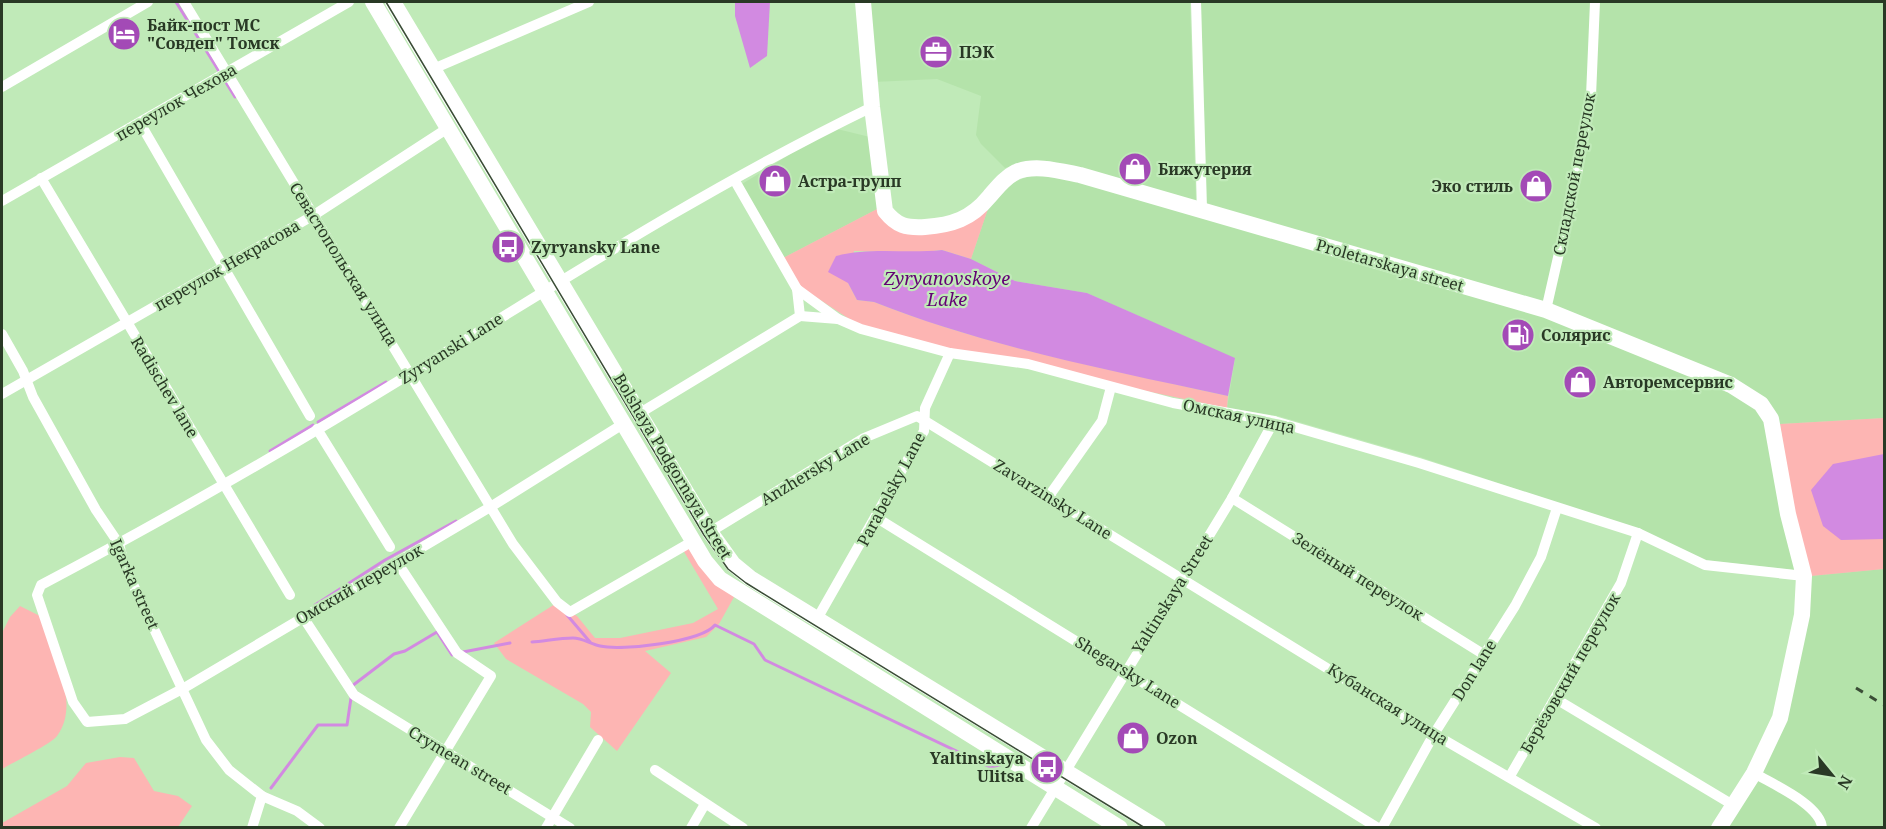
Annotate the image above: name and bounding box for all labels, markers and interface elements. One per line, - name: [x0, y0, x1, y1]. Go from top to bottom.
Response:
- place label: Байк-пост MC "Совдеп" Томск: [147, 14, 279, 54]
- hotel icon: Байк-пост MC "Совдеп" Томск: [106, 16, 142, 52]
- office icon: ПЭК: [918, 34, 954, 70]
- place label: ПЭК: [959, 41, 994, 63]
- street label: переулок Чехова: [111, 58, 241, 146]
- street label: Складской переулок: [1547, 90, 1601, 257]
- shop icon: Бижутерия: [1117, 151, 1153, 187]
- place label: Бижутерия: [1158, 158, 1252, 180]
- shop icon: Астра-групп: [757, 163, 793, 199]
- shop icon: Эко стиль: [1518, 168, 1554, 204]
- place label: Астра-групп: [798, 170, 902, 192]
- place label: Эко стиль: [1431, 175, 1513, 197]
- street label: Севастопольская улица: [285, 178, 403, 350]
- street label: переулок Некрасова: [150, 214, 304, 316]
- bus stop icon: Zyryansky Lane: [490, 229, 526, 265]
- street label: Proletarskaya street: [1314, 233, 1467, 297]
- place label: Zyryansky Lane: [531, 236, 660, 258]
- water label: Zyryanovskoye Lake: [883, 266, 1010, 311]
- street label: Zyryanski Lane: [395, 307, 507, 389]
- fuel station icon: Солярис: [1500, 317, 1536, 353]
- place label: Солярис: [1541, 324, 1611, 346]
- street label: Radischev lane: [126, 332, 204, 442]
- shop icon: Авторемсервис: [1562, 364, 1598, 400]
- street label: Bolshaya Podgornaya Street: [609, 369, 737, 563]
- place label: Авторемсервис: [1603, 371, 1733, 393]
- street label: Омская улица: [1181, 393, 1297, 439]
- street label: Anzhersky Lane: [756, 428, 874, 510]
- street label: Parabelsky Lane: [852, 428, 930, 550]
- street label: Zavarzinsky Lane: [990, 454, 1116, 544]
- street label: Зелёный переулок: [1288, 527, 1428, 626]
- street label: Yaltinskaya Street: [1126, 530, 1218, 658]
- street label: Igarka street: [105, 535, 165, 633]
- street label: Омский переулок: [291, 538, 427, 629]
- street label: Берёзовский переулок: [1515, 588, 1625, 757]
- street label: Shegarsky Lane: [1071, 631, 1185, 713]
- street label: Don lane: [1447, 635, 1501, 705]
- street label: Кубанская улица: [1323, 658, 1453, 750]
- shop icon: Ozon: [1115, 720, 1151, 756]
- street label: Crymean street: [404, 721, 516, 800]
- place label: Ozon: [1156, 727, 1198, 749]
- north arrow: [1802, 745, 1862, 805]
- place label: Yaltinskaya Ulitsa: [930, 747, 1024, 787]
- bus stop icon: Yaltinskaya Ulitsa: [1029, 749, 1065, 785]
- text: N: [1832, 772, 1858, 794]

